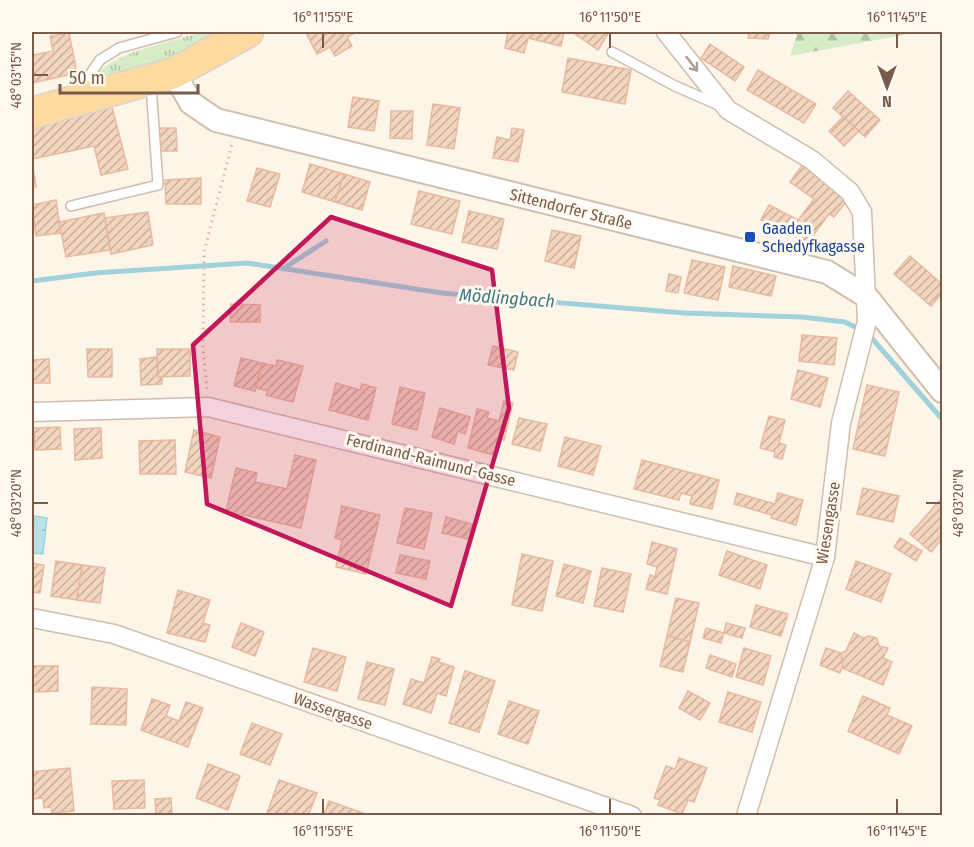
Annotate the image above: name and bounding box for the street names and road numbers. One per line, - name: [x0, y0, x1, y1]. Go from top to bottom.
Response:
- street label: Sittendorfer Straße: [508, 185, 634, 233]
- street label: Ferdinand-Raimund-Gasse: [344, 430, 518, 490]
- street label: Wiesengasse: [812, 480, 844, 566]
- street label: Wassergasse: [291, 689, 375, 733]

